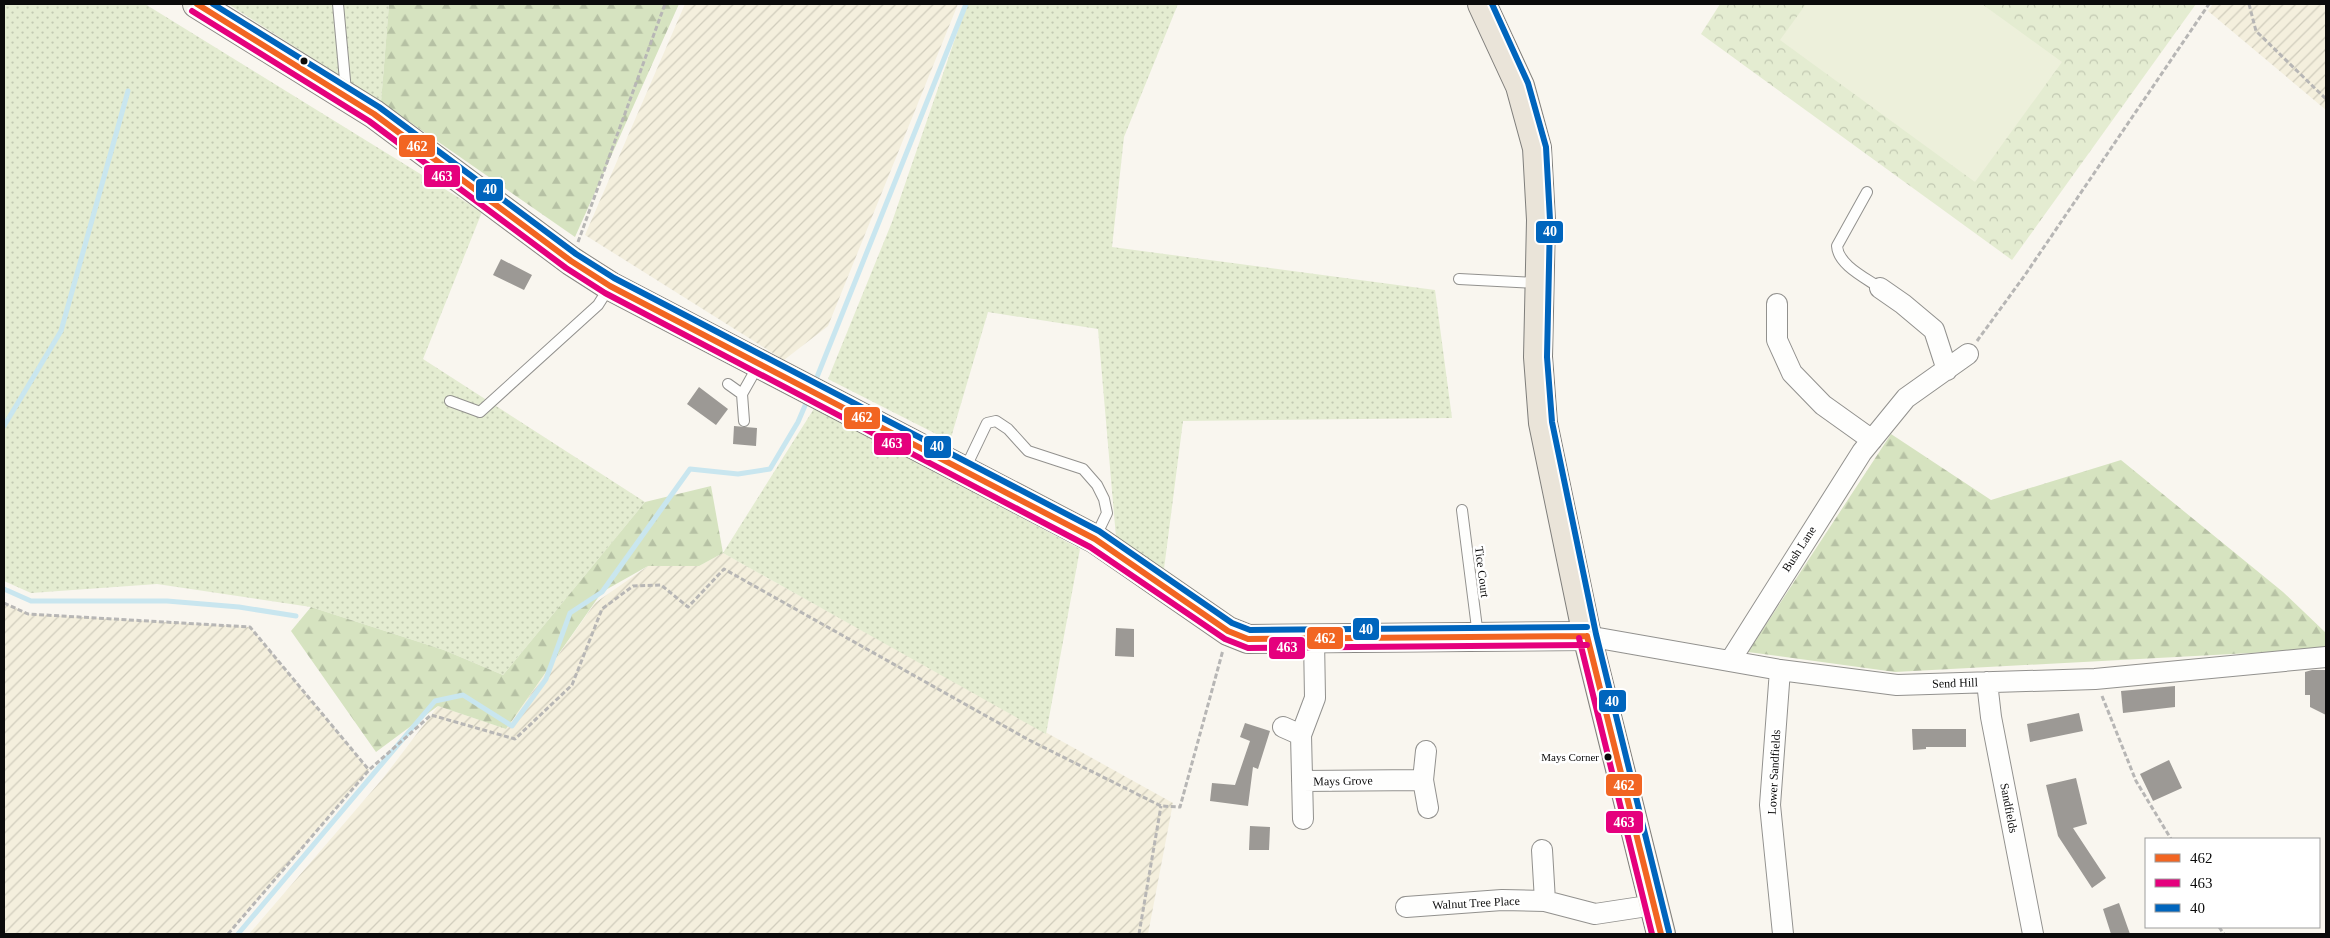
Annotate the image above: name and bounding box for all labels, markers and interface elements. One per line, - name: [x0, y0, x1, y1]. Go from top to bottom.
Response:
- unlabelled marker: [299, 56, 309, 66]
- line badge: 462: [398, 134, 436, 158]
- text: 462: [407, 139, 428, 154]
- line badge: 463: [423, 164, 461, 188]
- text: 463: [432, 169, 453, 184]
- line badge: 40: [475, 178, 504, 202]
- text: 40: [483, 182, 497, 197]
- line badge: 40: [1535, 220, 1564, 244]
- text: 40: [1543, 224, 1557, 239]
- line badge: 462: [843, 406, 881, 430]
- text: 462: [852, 410, 873, 425]
- line badge: 463: [873, 432, 912, 456]
- line badge: 40: [923, 435, 952, 459]
- text: 463: [882, 436, 903, 451]
- text: 40: [930, 439, 944, 454]
- street label: Bush Lane: [1779, 524, 1819, 574]
- street label: Tice Court: [1472, 546, 1492, 599]
- line badge: 40: [1352, 617, 1380, 641]
- text: 40: [1359, 622, 1373, 637]
- line badge: 462: [1306, 626, 1344, 650]
- text: 462: [1315, 631, 1336, 646]
- line badge: 463: [1268, 636, 1306, 660]
- text: 463: [1277, 640, 1298, 655]
- street label: Send Hill: [1932, 675, 1979, 691]
- line badge: 40: [1598, 689, 1627, 713]
- text: 40: [1605, 694, 1619, 709]
- street label: Lower Sandfields: [1765, 729, 1783, 815]
- place label: Mays Corner: [1541, 751, 1599, 763]
- marker: Mays Corner: [1603, 752, 1613, 762]
- street label: Mays Grove: [1313, 773, 1373, 789]
- line badge: 462: [1605, 773, 1643, 797]
- text: 462: [1614, 778, 1635, 793]
- street label: Sandfields: [1997, 782, 2021, 835]
- line badge: 463: [1605, 810, 1644, 834]
- text: 463: [1614, 815, 1635, 830]
- legend: [2145, 838, 2320, 928]
- text: 462: [2190, 850, 2213, 866]
- text: 463: [2190, 875, 2213, 891]
- street label: Walnut Tree Place: [1432, 894, 1520, 912]
- text: 40: [2190, 900, 2205, 916]

